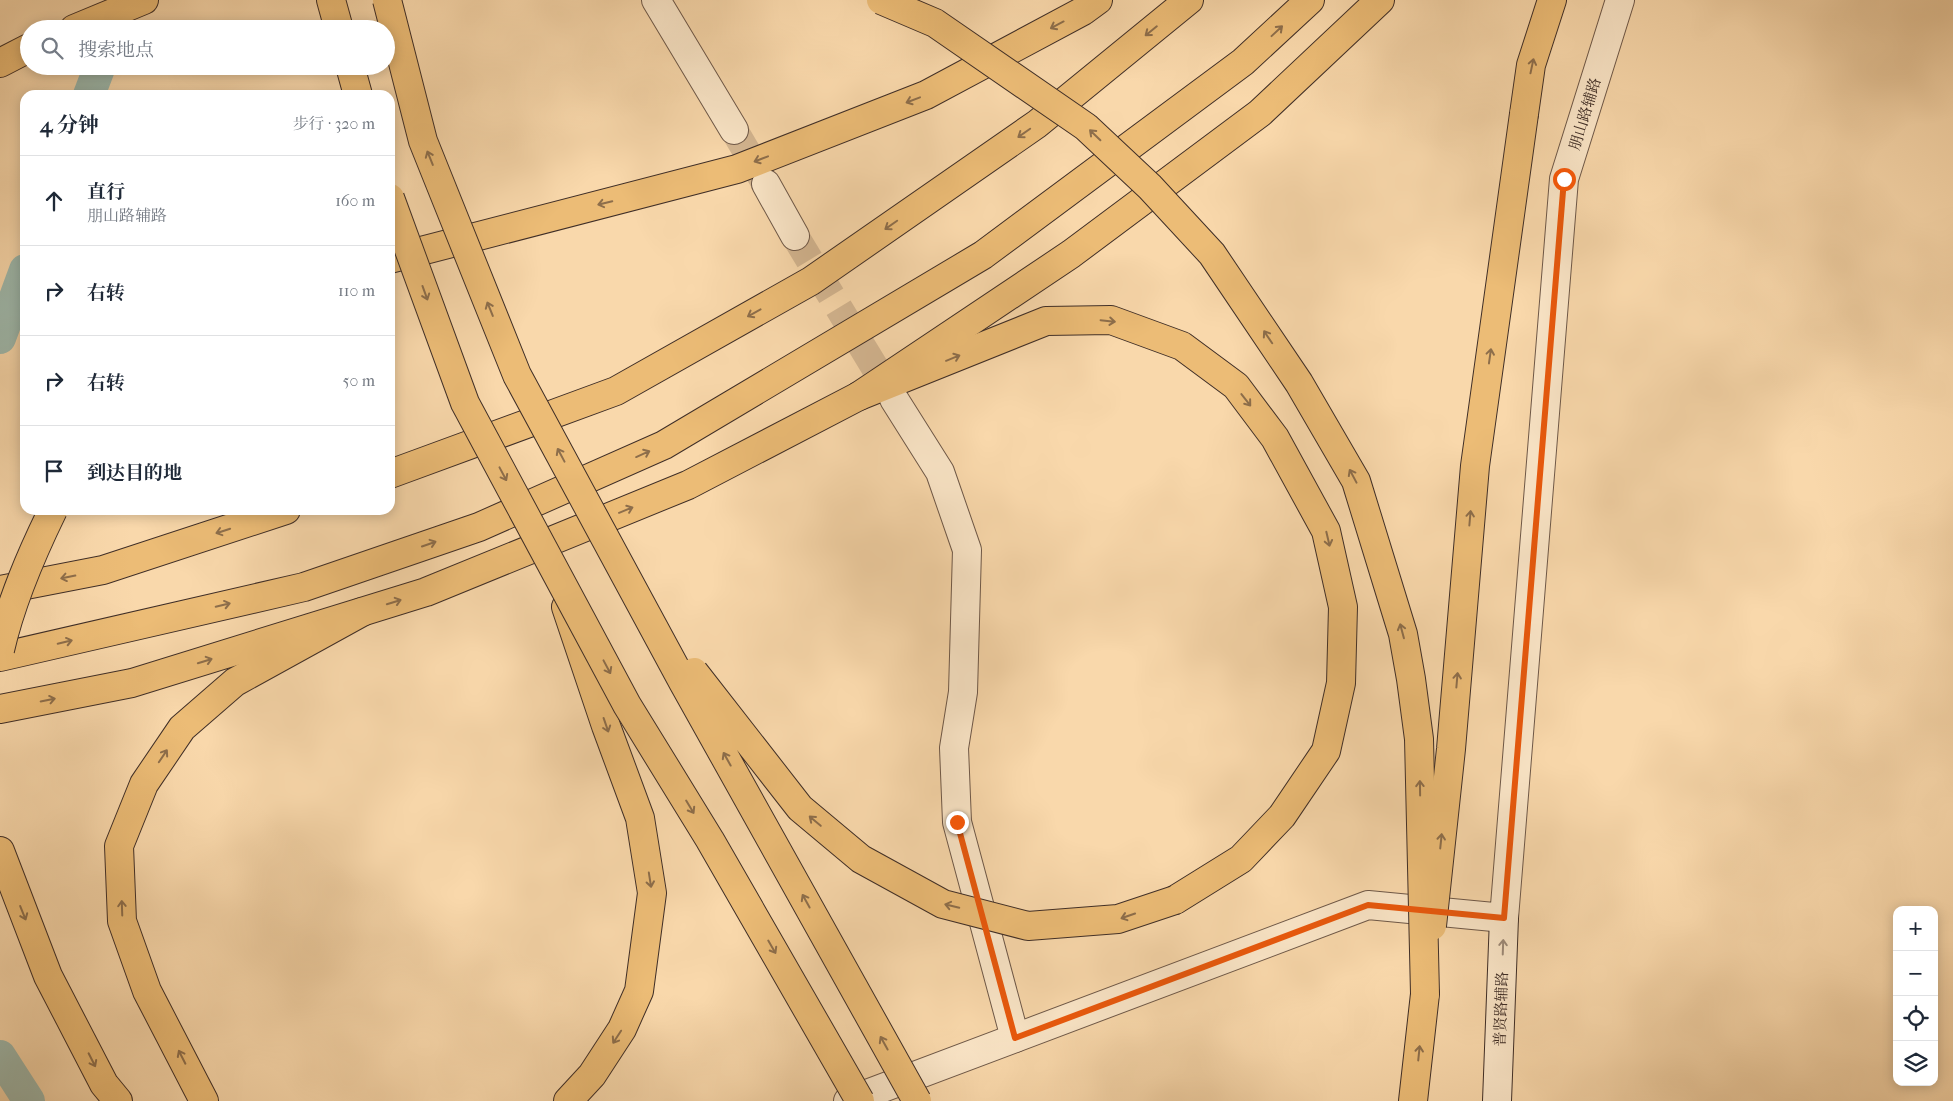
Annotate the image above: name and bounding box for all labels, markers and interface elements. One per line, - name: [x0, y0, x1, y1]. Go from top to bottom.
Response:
- search box: [20, 20, 395, 75]
- one-way arrow: [1049, 20, 1064, 30]
- one-way arrow: [1145, 25, 1158, 36]
- one-way arrow: [1270, 25, 1283, 37]
- icon: search: [38, 34, 66, 62]
- text: 搜索地点: [78, 39, 154, 61]
- one-way arrow: [1527, 59, 1537, 75]
- street label: 朋山路辅路: [1565, 75, 1605, 153]
- one-way arrow: [905, 96, 921, 105]
- text: 4 分钟: [40, 113, 99, 137]
- text: 步行 · 320 m: [293, 114, 375, 133]
- one-way arrow: [1018, 128, 1032, 138]
- one-way arrow: [1089, 129, 1102, 141]
- one-way arrow: [424, 151, 434, 166]
- one-way arrow: [754, 155, 769, 164]
- route start: [1553, 168, 1576, 191]
- text: 直行: [87, 181, 125, 203]
- icon: ahead: [40, 187, 68, 215]
- text: 160 m: [335, 191, 375, 210]
- one-way arrow: [597, 199, 613, 208]
- text: 朋山路辅路: [87, 206, 167, 225]
- one-way arrow: [884, 220, 898, 230]
- icon: right: [40, 277, 68, 305]
- text: 110 m: [338, 281, 375, 300]
- text: 右转: [87, 282, 125, 304]
- one-way arrow: [421, 285, 430, 300]
- one-way arrow: [485, 302, 495, 317]
- one-way arrow: [747, 309, 762, 318]
- one-way arrow: [1100, 316, 1116, 326]
- one-way arrow: [1263, 331, 1273, 345]
- one-way arrow: [1485, 349, 1495, 365]
- one-way arrow: [945, 353, 960, 363]
- icon: right: [40, 367, 68, 395]
- text: 50 m: [343, 371, 375, 390]
- text: 右转: [87, 372, 125, 394]
- one-way arrow: [1241, 393, 1251, 407]
- one-way arrow: [555, 449, 565, 463]
- one-way arrow: [635, 449, 650, 459]
- icon: arrive: [40, 457, 68, 485]
- text: 到达目的地: [87, 462, 182, 484]
- one-way arrow: [499, 466, 508, 481]
- one-way arrow: [1347, 470, 1357, 484]
- one-way arrow: [618, 505, 633, 515]
- one-way arrow: [1466, 510, 1475, 526]
- one-way arrow: [216, 526, 232, 536]
- one-way arrow: [1324, 531, 1333, 547]
- one-way arrow: [420, 539, 436, 548]
- one-way arrow: [60, 573, 76, 582]
- one-way arrow: [386, 597, 402, 607]
- one-way arrow: [214, 600, 230, 609]
- one-way arrow: [1397, 623, 1406, 639]
- one-way arrow: [56, 637, 72, 646]
- one-way arrow: [197, 655, 213, 665]
- one-way arrow: [602, 660, 612, 675]
- one-way arrow: [1452, 672, 1462, 688]
- one-way arrow: [39, 695, 55, 704]
- one-way arrow: [602, 717, 611, 732]
- one-way arrow: [158, 749, 168, 763]
- one-way arrow: [722, 751, 732, 766]
- one-way arrow: [1415, 780, 1425, 796]
- one-way arrow: [685, 800, 695, 814]
- route end: [946, 811, 969, 834]
- one-way arrow: [809, 815, 822, 826]
- one-way arrow: [1436, 834, 1446, 850]
- one-way arrow: [645, 872, 655, 888]
- one-way arrow: [801, 894, 810, 909]
- one-way arrow: [117, 900, 127, 916]
- one-way arrow: [944, 901, 960, 911]
- one-way arrow: [19, 905, 29, 920]
- map controls: [1893, 906, 1938, 1086]
- button: +: [1893, 906, 1938, 951]
- one-way arrow: [1121, 912, 1137, 921]
- one-way arrow: [767, 940, 777, 955]
- one-way arrow: [1498, 940, 1508, 956]
- button: −: [1893, 951, 1938, 996]
- street label: 普贤路辅路: [1491, 971, 1511, 1047]
- button: locate: [1893, 996, 1938, 1041]
- one-way arrow: [612, 1029, 622, 1043]
- one-way arrow: [879, 1037, 889, 1051]
- button: layers: [1893, 1041, 1938, 1086]
- one-way arrow: [1414, 1045, 1424, 1061]
- one-way arrow: [177, 1050, 187, 1065]
- one-way arrow: [88, 1052, 97, 1067]

